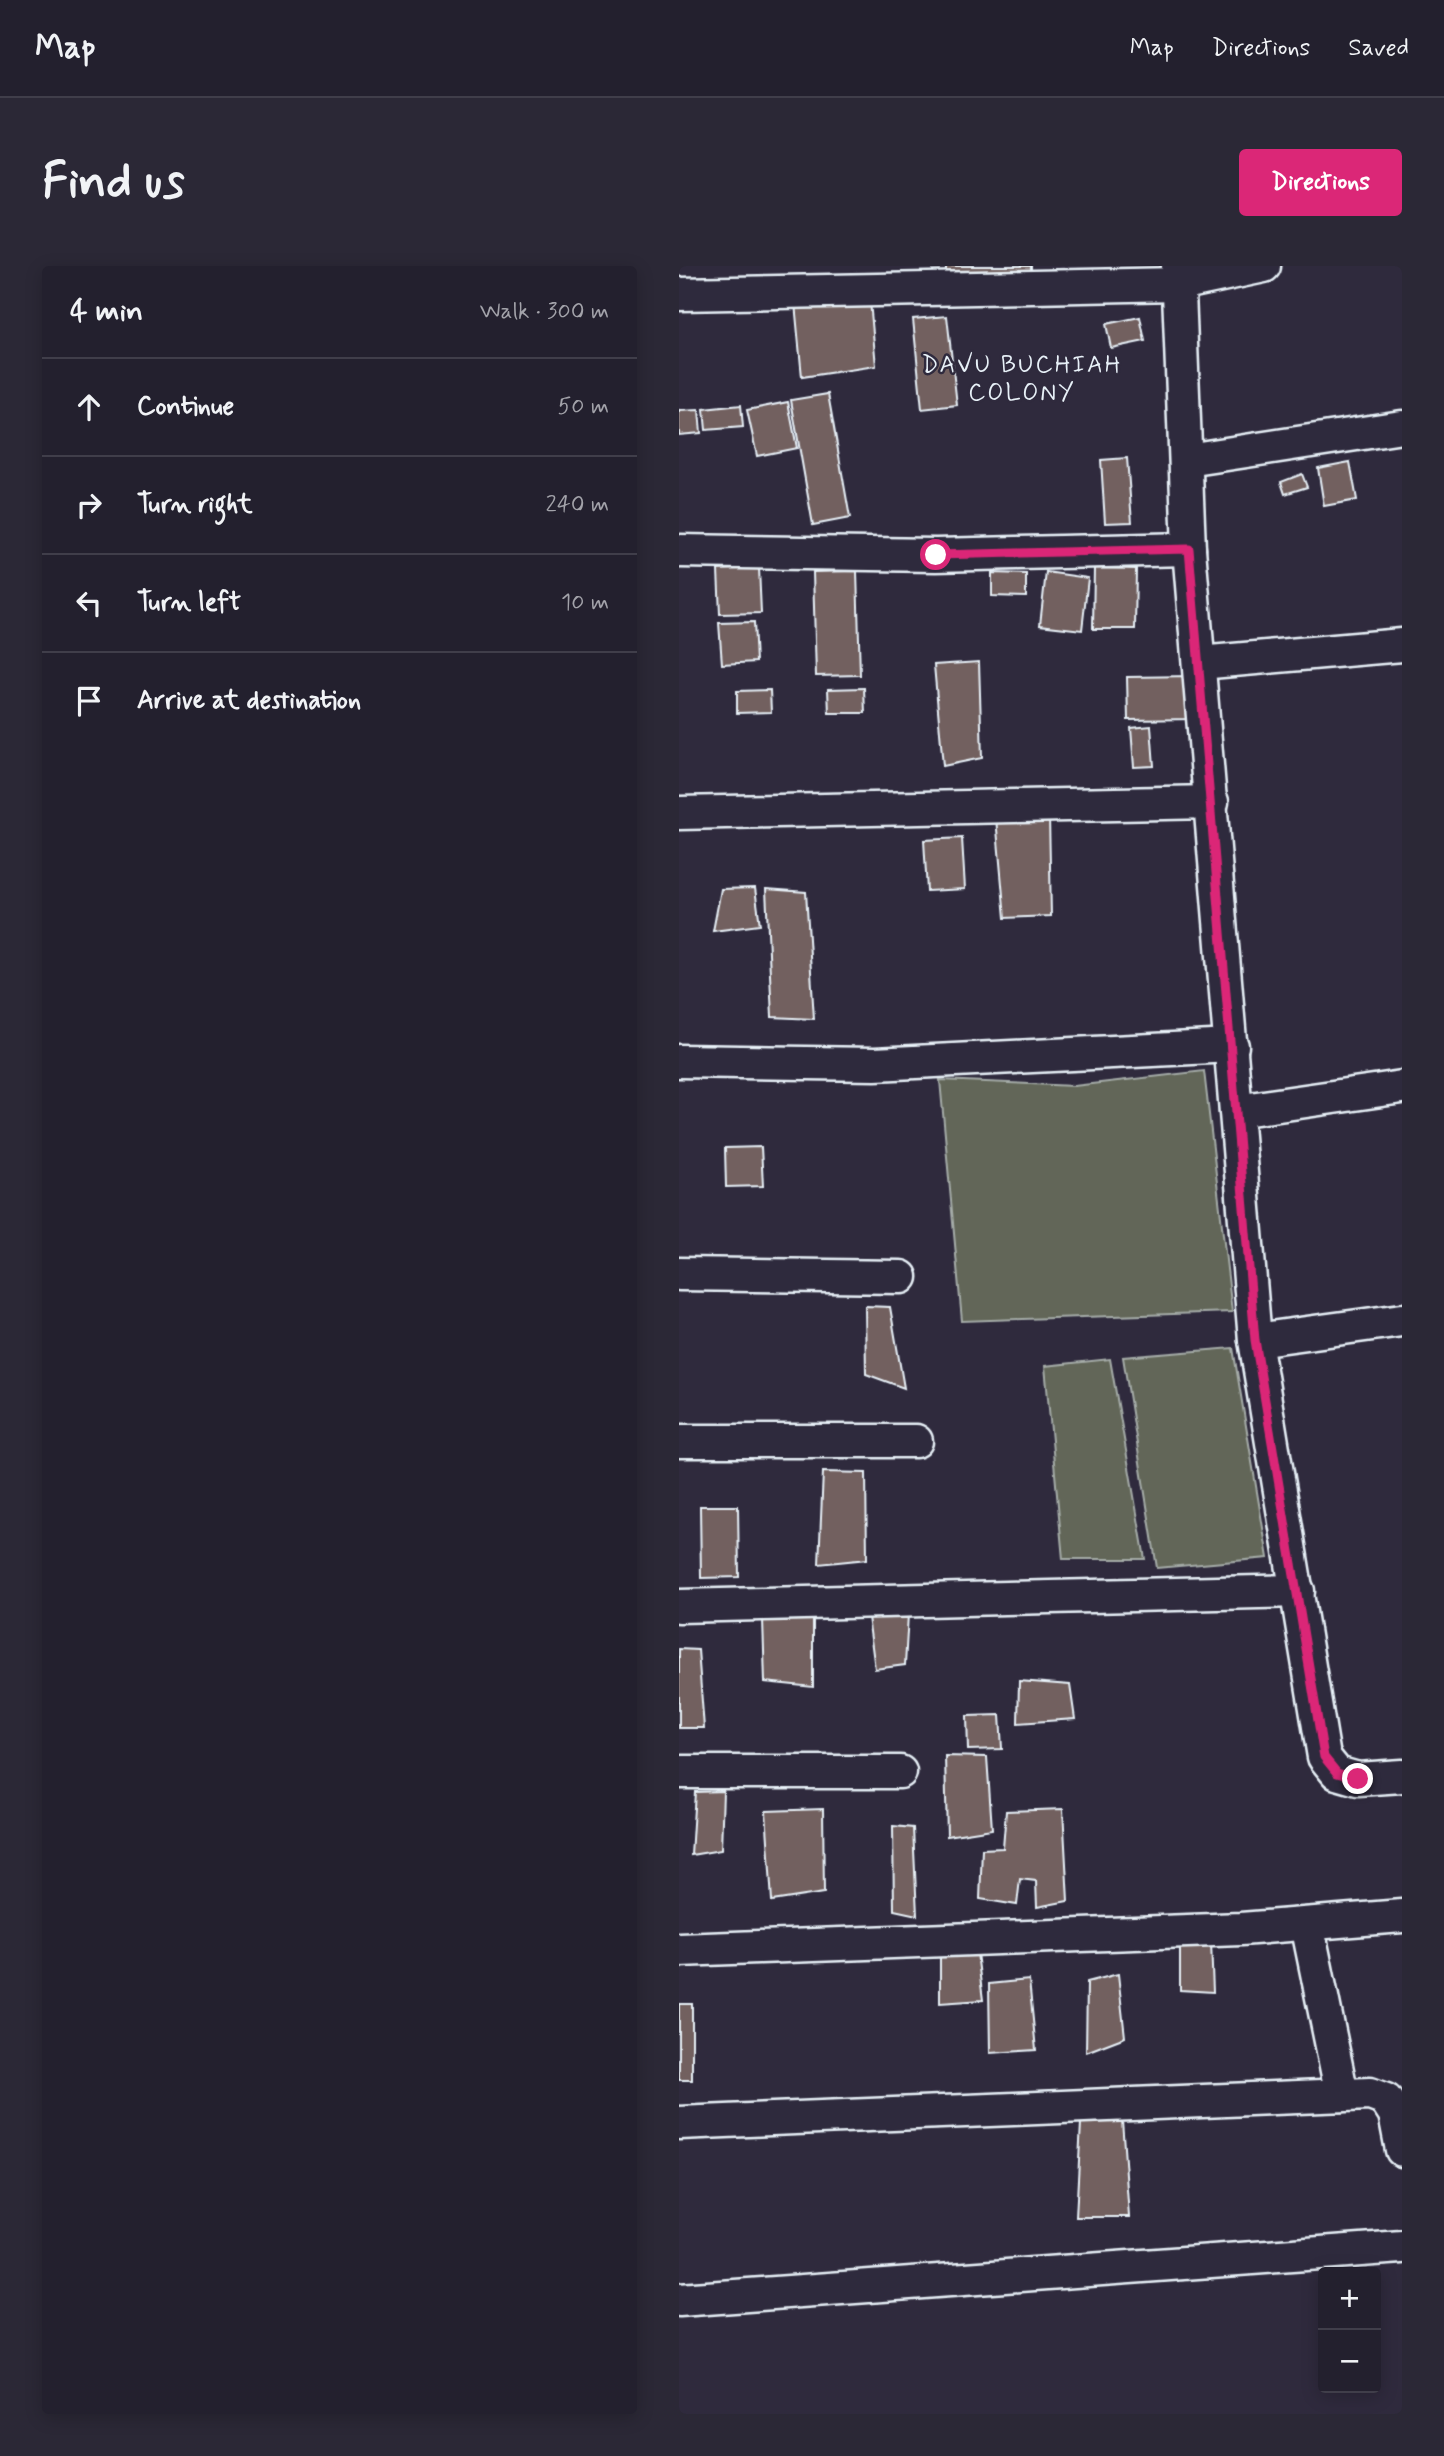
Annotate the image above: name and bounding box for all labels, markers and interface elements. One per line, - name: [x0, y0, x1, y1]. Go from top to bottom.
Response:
- text: Map: [35, 26, 95, 70]
- text: Map: [1130, 33, 1174, 64]
- text: Directions: [1212, 33, 1310, 64]
- text: Saved: [1348, 33, 1409, 64]
- button: Directions: [1239, 149, 1402, 216]
- text: Find us: [42, 150, 185, 215]
- text: 4 min: [70, 292, 143, 331]
- text: Walk · 300 m: [480, 297, 609, 327]
- district label: DAVU BUCHIAH COLONY: [922, 350, 1122, 409]
- icon: ahead: [70, 388, 108, 426]
- text: Continue: [137, 390, 234, 424]
- text: 50 m: [558, 392, 609, 422]
- icon: right: [70, 486, 108, 524]
- text: Turn right: [137, 488, 253, 522]
- text: 240 m: [545, 490, 609, 520]
- route start: [920, 539, 951, 570]
- icon: left: [70, 584, 108, 622]
- text: Turn left: [137, 586, 241, 620]
- text: 10 m: [561, 588, 609, 618]
- icon: arrive: [70, 682, 108, 720]
- text: Arrive at destination: [137, 684, 361, 718]
- route end: [1342, 1763, 1373, 1794]
- map controls: [1318, 2267, 1381, 2393]
- button: +: [1318, 2267, 1381, 2330]
- button: −: [1318, 2330, 1381, 2393]

